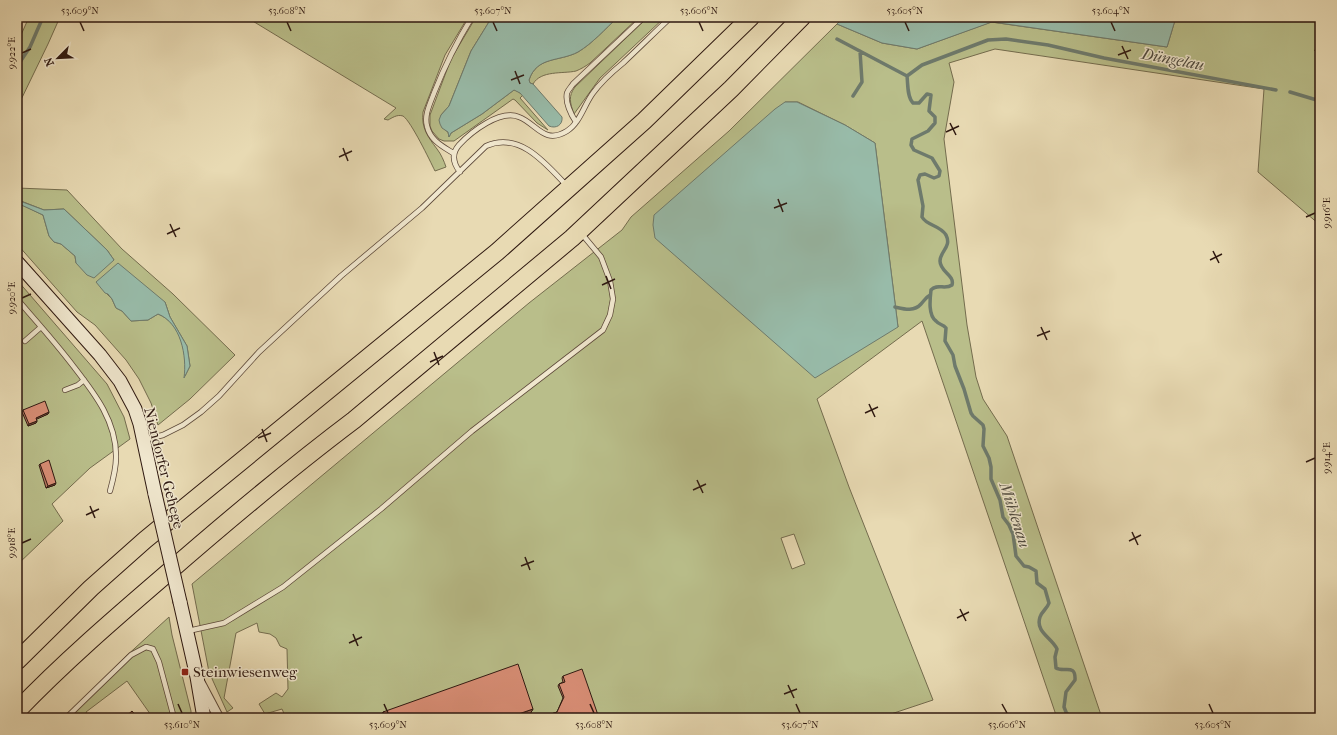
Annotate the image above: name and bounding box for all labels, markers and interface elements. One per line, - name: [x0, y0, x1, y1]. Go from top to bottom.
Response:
- text: 53.609°N: [61, 5, 99, 17]
- text: 53.608°N: [268, 5, 306, 17]
- text: 53.607°N: [474, 5, 512, 17]
- text: 53.606°N: [680, 5, 718, 17]
- text: 53.605°N: [887, 5, 924, 17]
- text: 53.604°N: [1092, 5, 1131, 17]
- text: 9.922°E: [6, 37, 18, 69]
- north arrow: [38, 38, 78, 78]
- water label: Düngelau: [1139, 43, 1206, 74]
- text: N: [41, 55, 57, 68]
- text: 9.916°E: [1321, 198, 1333, 228]
- text: 9.920°E: [6, 282, 18, 314]
- street label: Niendorfer Gehege: [140, 405, 188, 531]
- text: 9.914°E: [1321, 442, 1333, 474]
- water label: Mühlenau: [995, 479, 1035, 550]
- text: 9.918°E: [6, 528, 18, 558]
- place label: Steinwiesenweg: [193, 663, 298, 681]
- marker: Steinwiesenweg: [180, 667, 190, 677]
- text: 53.610°N: [164, 719, 200, 731]
- text: 53.609°N: [369, 719, 407, 731]
- text: 53.608°N: [575, 719, 613, 731]
- text: 53.607°N: [781, 719, 819, 731]
- text: 53.606°N: [988, 719, 1026, 731]
- text: 53.605°N: [1195, 719, 1232, 731]

